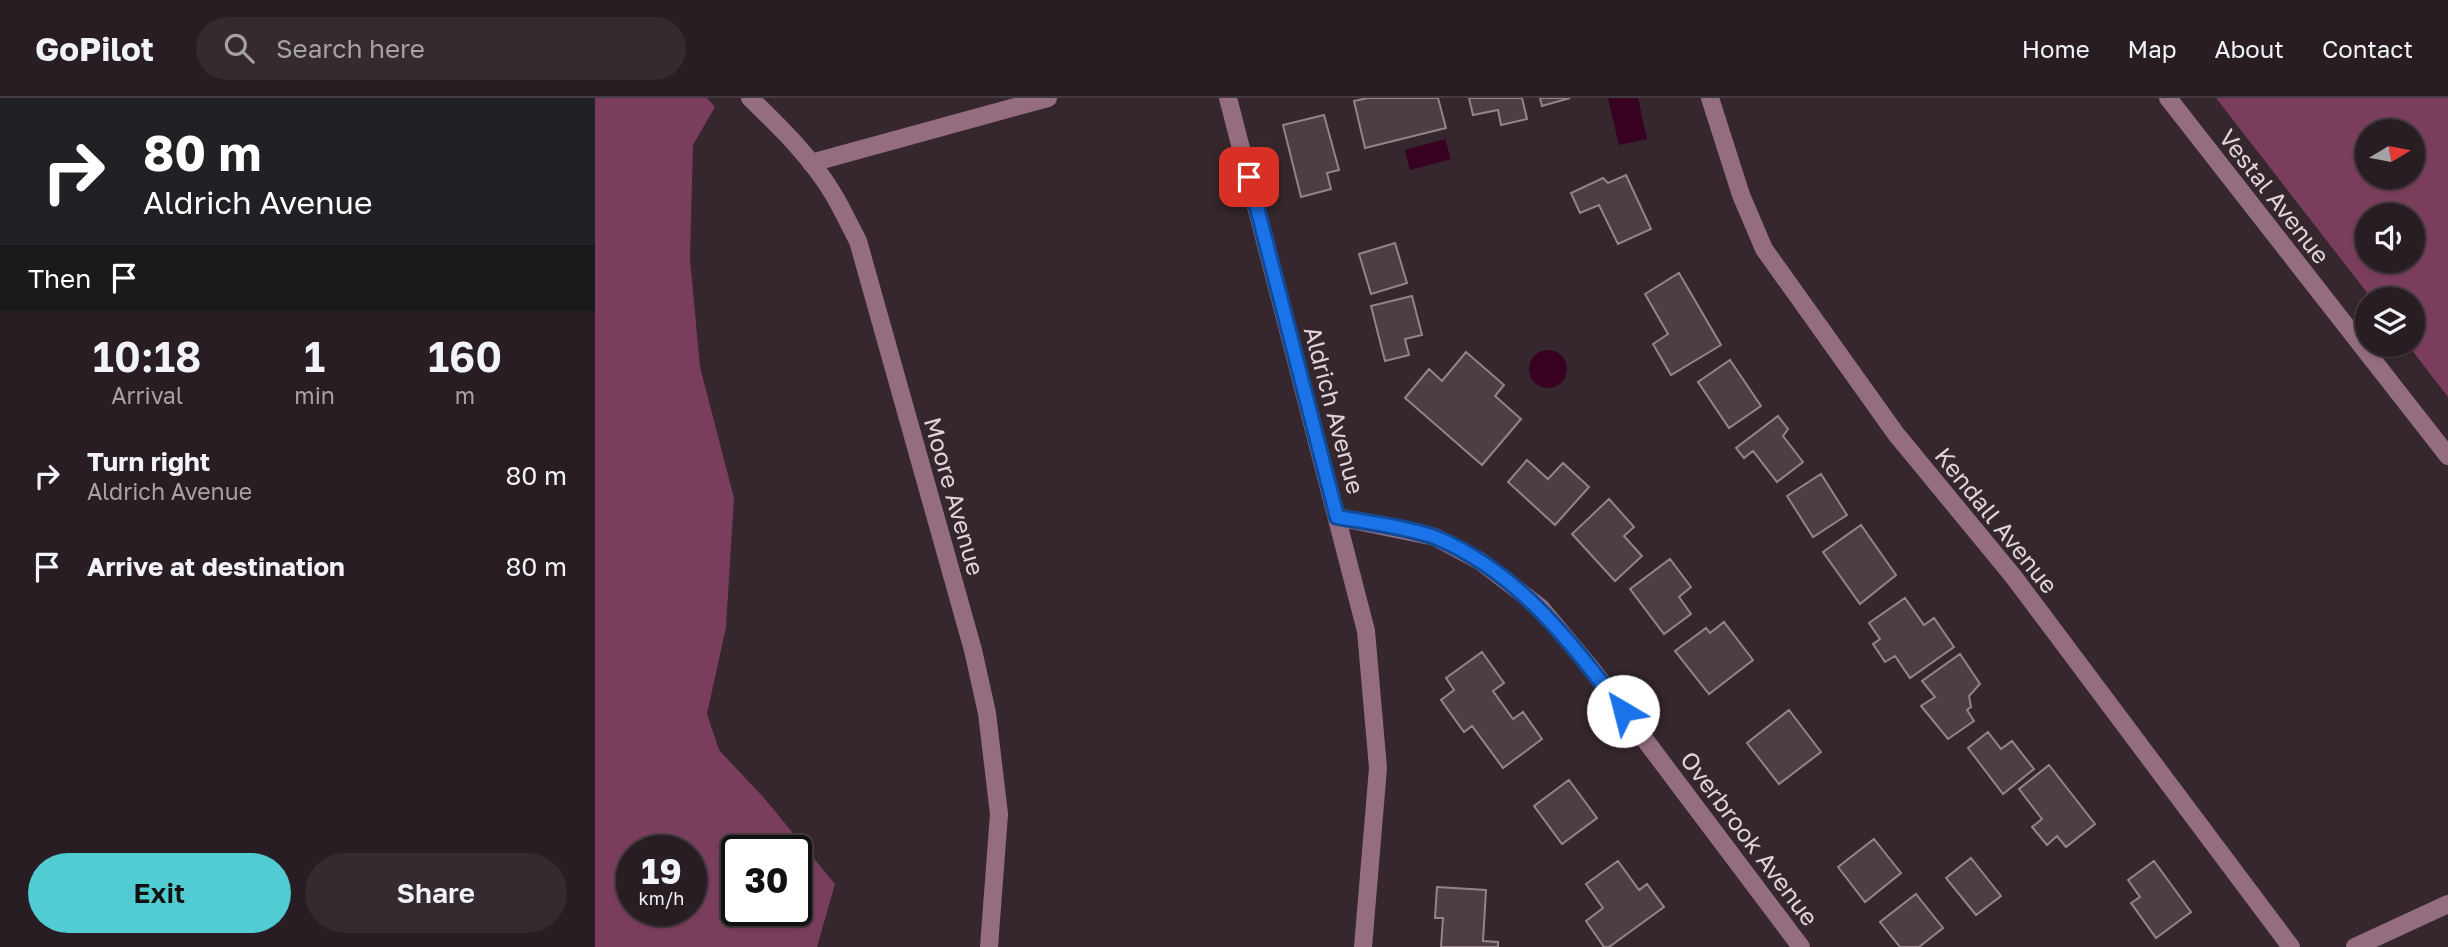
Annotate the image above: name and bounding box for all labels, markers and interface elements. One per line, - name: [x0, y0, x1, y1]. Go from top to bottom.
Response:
- search box: [196, 17, 686, 80]
- text: GoPilot: [35, 29, 154, 68]
- icon: search: [220, 29, 258, 67]
- text: Search here: [276, 33, 425, 64]
- text: Home: [2022, 34, 2090, 63]
- text: Map: [2128, 34, 2177, 63]
- text: About: [2215, 34, 2284, 63]
- text: Contact: [2322, 34, 2413, 63]
- north arrow: [2355, 119, 2425, 189]
- map controls: [2355, 119, 2425, 357]
- text: 80 m: [143, 123, 261, 182]
- street label: Vestal Avenue: [2213, 123, 2337, 269]
- icon: right: [28, 126, 119, 217]
- pin: [1219, 147, 1279, 207]
- icon: arrive: [1230, 158, 1268, 196]
- text: Aldrich Avenue: [143, 183, 373, 221]
- button: sound: [2355, 203, 2425, 273]
- icon: arrive: [105, 259, 143, 297]
- text: Then: [28, 263, 91, 294]
- button: layers: [2355, 287, 2425, 357]
- street label: Aldrich Avenue: [1299, 323, 1371, 497]
- text: 10:18: [93, 331, 201, 381]
- text: 1: [304, 331, 325, 381]
- text: 160: [428, 331, 502, 381]
- text: Arrival: [111, 381, 183, 409]
- text: min: [294, 381, 335, 409]
- text: m: [455, 381, 475, 409]
- street label: Moore Avenue: [919, 414, 991, 578]
- street label: Kendall Avenue: [1929, 441, 2065, 599]
- text: Turn right: [87, 446, 210, 477]
- icon: right: [28, 457, 66, 495]
- text: 80 m: [506, 460, 567, 491]
- text: Aldrich Avenue: [87, 477, 252, 505]
- icon: arrive: [28, 548, 66, 586]
- text: Arrive at destination: [87, 551, 345, 582]
- text: 80 m: [506, 551, 567, 582]
- position arrow: [1586, 674, 1660, 748]
- street label: Overbrook Avenue: [1675, 745, 1825, 931]
- speed limit sign: 30: [721, 835, 812, 926]
- text: 19: [641, 850, 682, 892]
- button: Exit: [28, 853, 291, 933]
- button: Share: [305, 853, 567, 933]
- text: km/h: [639, 887, 684, 909]

